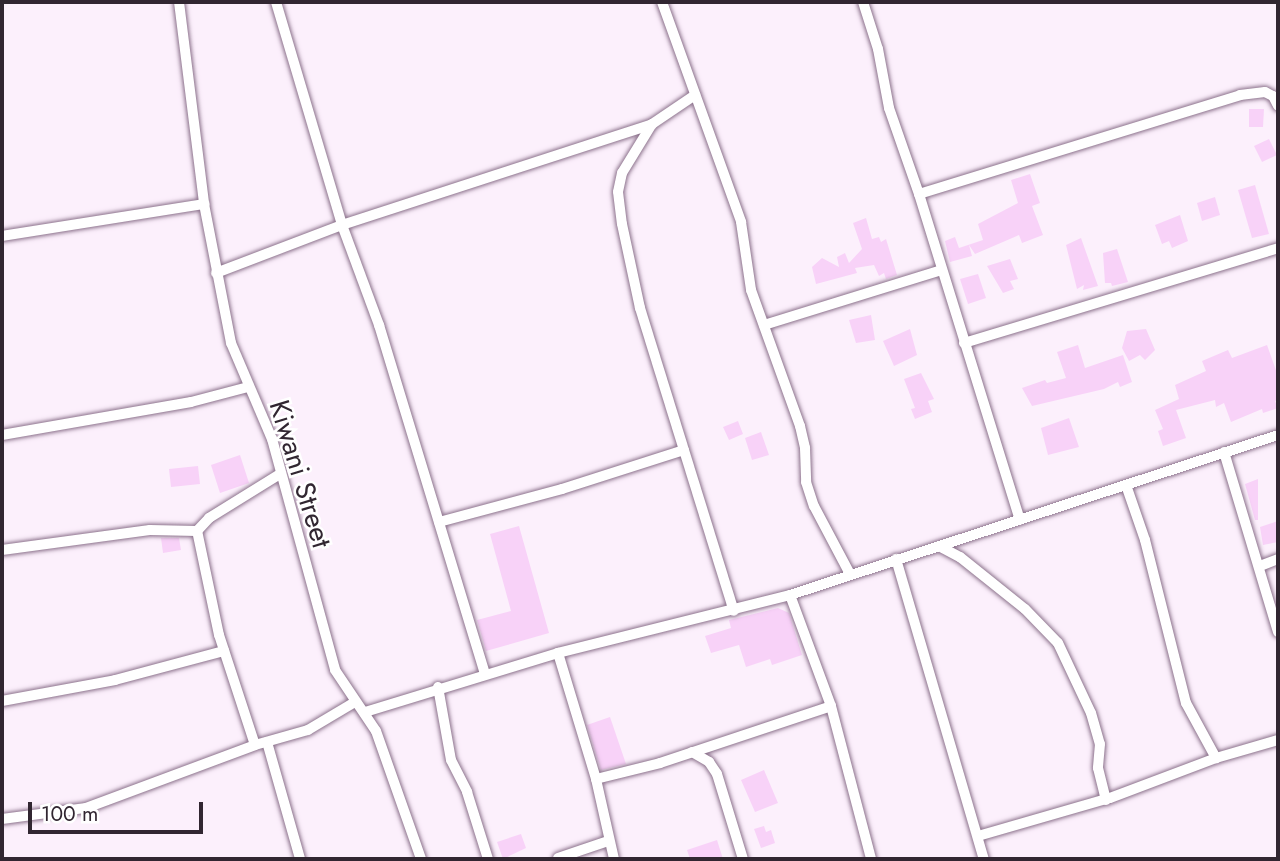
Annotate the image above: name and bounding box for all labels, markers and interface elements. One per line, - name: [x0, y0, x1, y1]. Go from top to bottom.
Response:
- street label: Kiwani Street: [262, 396, 338, 552]
- scale bar: [32, 788, 206, 832]
- text: 100 m: [41, 799, 98, 829]

